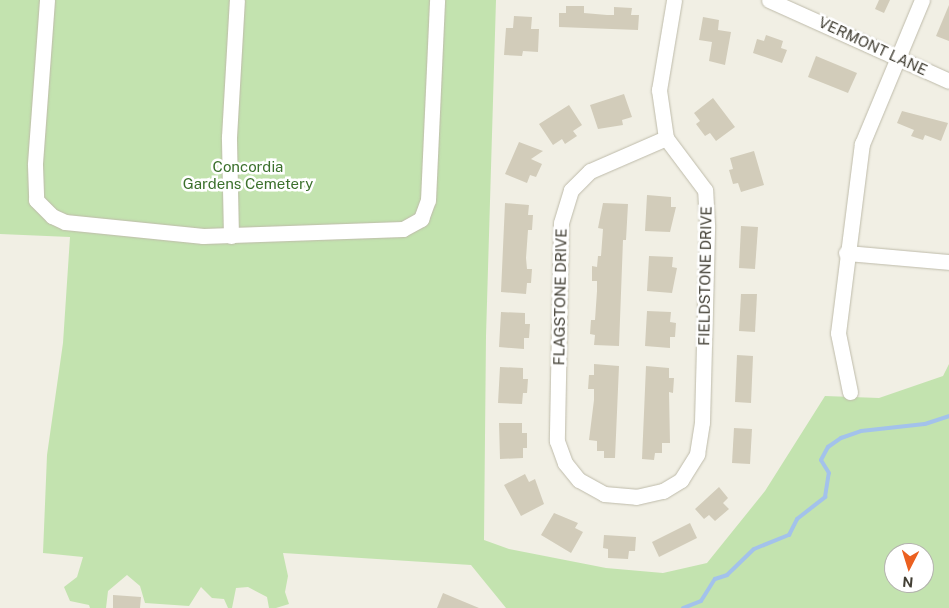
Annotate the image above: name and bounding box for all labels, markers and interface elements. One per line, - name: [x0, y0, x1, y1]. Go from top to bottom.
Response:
- street label: VERMONT LANE: [816, 13, 930, 79]
- park label: Concordia Gardens Cemetery: [183, 157, 313, 192]
- street label: FIELDSTONE DRIVE: [695, 206, 715, 346]
- street label: FLAGSTONE DRIVE: [550, 228, 570, 366]
- north arrow: [884, 543, 934, 593]
- text: N: [902, 574, 914, 590]

